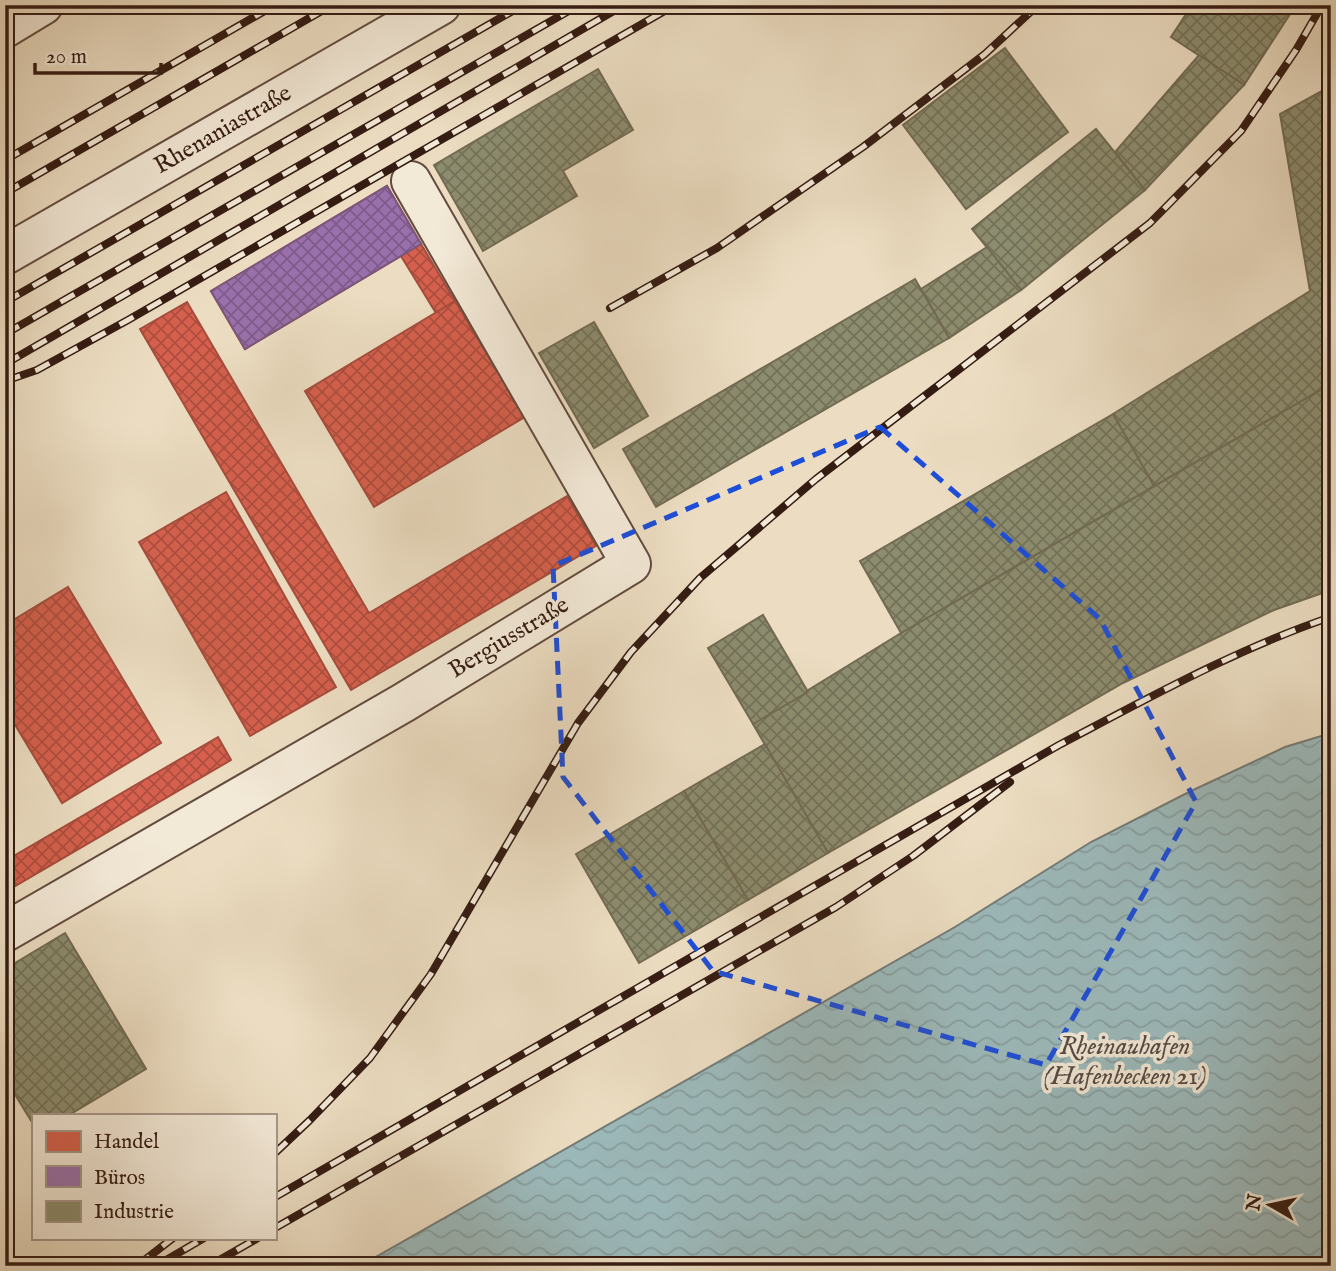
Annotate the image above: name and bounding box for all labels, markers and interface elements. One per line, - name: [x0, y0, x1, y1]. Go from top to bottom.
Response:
- scale bar: [35, 32, 161, 76]
- text: 20 m: [46, 44, 87, 71]
- street label: Rhenaniastraße: [149, 78, 297, 182]
- street label: Bergiusstraße: [443, 590, 575, 686]
- water label: Rheinauhafen (Hafenbecken 21): [1043, 1030, 1207, 1093]
- legend: [32, 1114, 276, 1240]
- text: Handel: [94, 1129, 159, 1156]
- text: Büros: [94, 1165, 145, 1192]
- north arrow: [1234, 1170, 1304, 1240]
- text: N: [1242, 1192, 1268, 1214]
- text: Industrie: [94, 1199, 174, 1226]

